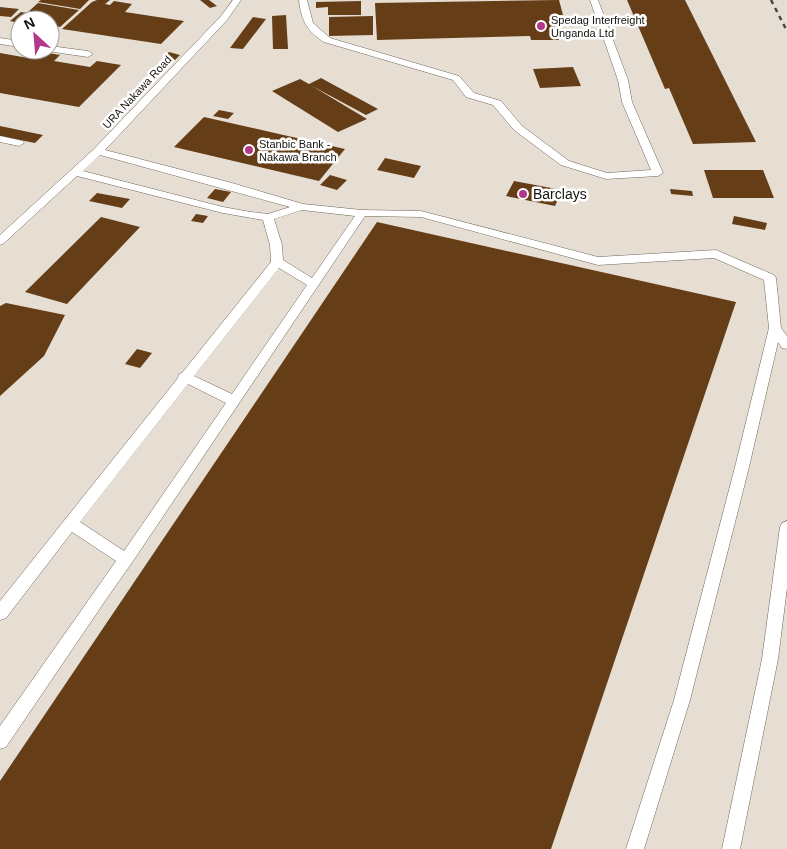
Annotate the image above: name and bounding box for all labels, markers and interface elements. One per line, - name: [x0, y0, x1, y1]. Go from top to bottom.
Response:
- north arrow: [10, 10, 60, 60]
- text: N: [21, 14, 37, 33]
- place label: Spedag Interfreight Unganda Ltd: [551, 14, 645, 39]
- marker: Spedag Interfreight Unganda Ltd: [535, 20, 547, 32]
- street label: URA Nakawa Road: [100, 53, 174, 131]
- place label: Stanbic Bank - Nakawa Branch: [259, 138, 337, 163]
- marker: Stanbic Bank - Nakawa Branch: [243, 144, 255, 156]
- place label: Barclays: [533, 186, 587, 202]
- marker: Barclays: [517, 188, 529, 200]

